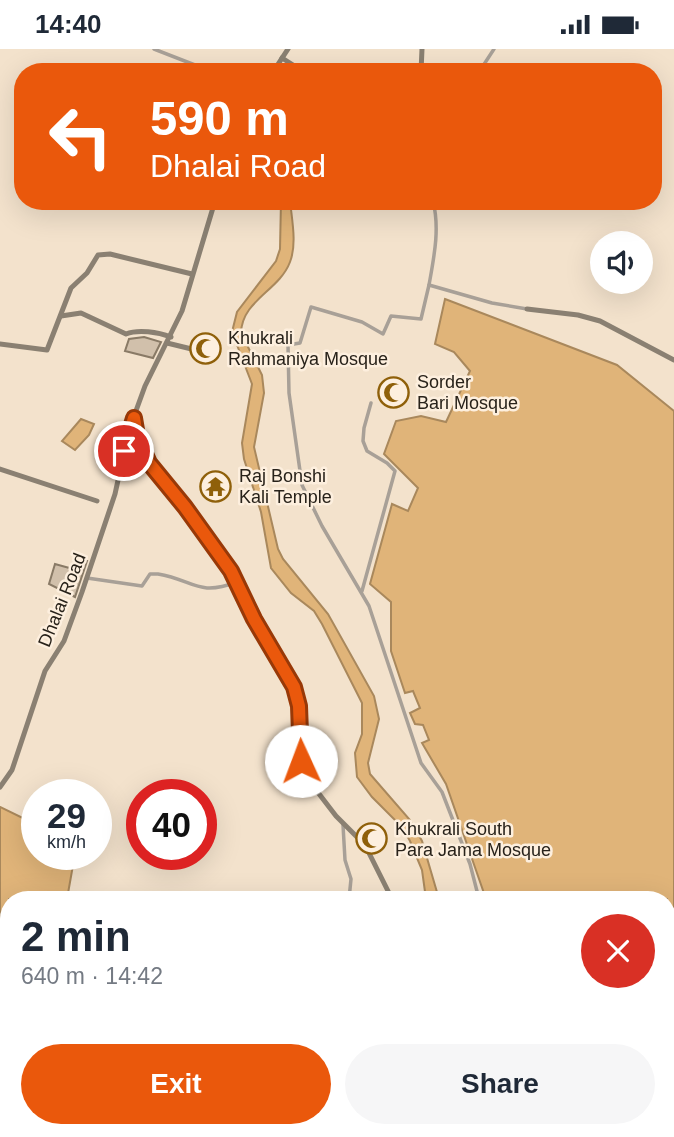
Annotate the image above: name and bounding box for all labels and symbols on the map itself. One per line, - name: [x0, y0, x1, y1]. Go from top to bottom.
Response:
- place label: Khukrali Rahmaniya Mosque: [228, 328, 388, 369]
- mosque icon: Khukrali Rahmaniya Mosque: [188, 331, 222, 365]
- place label: Sorder Bari Mosque: [417, 372, 518, 413]
- mosque icon: Sorder Bari Mosque: [377, 375, 411, 409]
- pin: [94, 421, 154, 481]
- place label: Raj Bonshi Kali Temple: [239, 466, 332, 507]
- temple icon: Raj Bonshi Kali Temple: [199, 469, 233, 503]
- street label: Dhalai Road: [34, 550, 90, 650]
- position arrow: [264, 724, 338, 798]
- speed limit sign: 40: [126, 779, 217, 870]
- place label: Khukrali South Para Jama Mosque: [395, 819, 551, 860]
- mosque icon: Khukrali South Para Jama Mosque: [355, 822, 389, 856]

